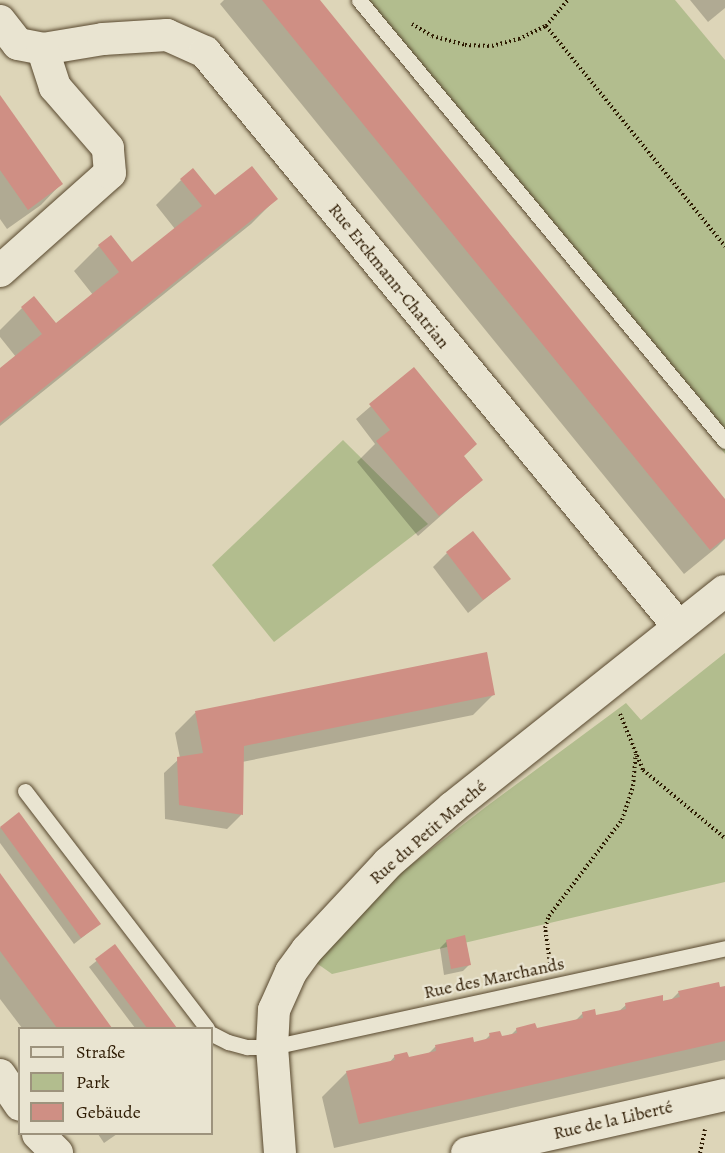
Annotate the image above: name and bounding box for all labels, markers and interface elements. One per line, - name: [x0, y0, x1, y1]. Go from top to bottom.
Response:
- street label: Rue Erckmann-Chatrian: [324, 199, 454, 353]
- street label: Rue du Petit Marché: [365, 775, 491, 889]
- street label: Rue des Marchands: [422, 953, 566, 1003]
- legend: [18, 1027, 213, 1135]
- text: Straße: [76, 1040, 125, 1064]
- text: Park: [76, 1070, 110, 1094]
- street label: Rue de la Liberté: [551, 1096, 675, 1144]
- text: Gebäude: [76, 1100, 141, 1124]

